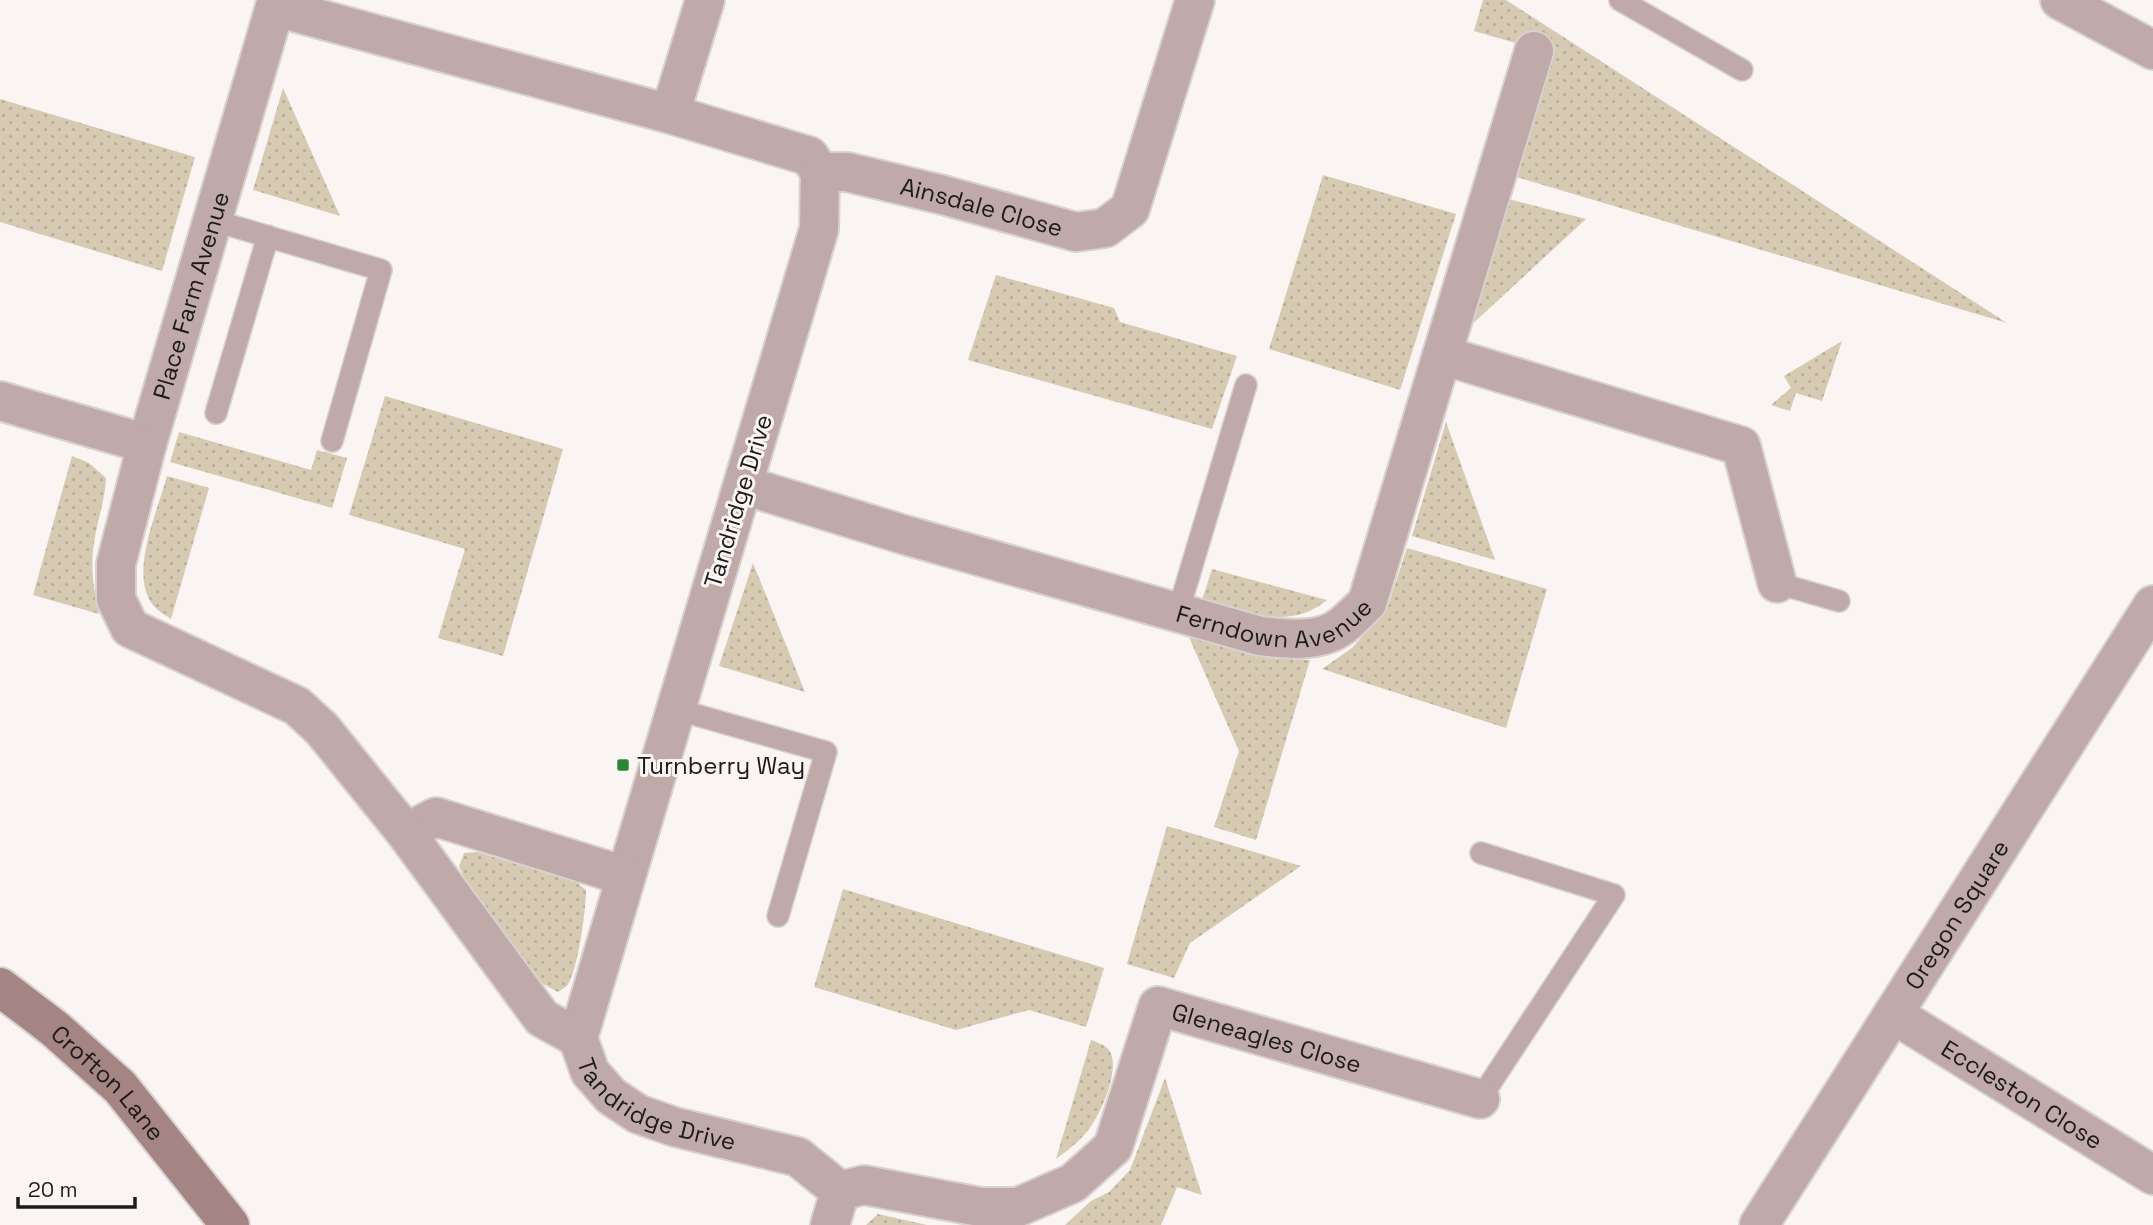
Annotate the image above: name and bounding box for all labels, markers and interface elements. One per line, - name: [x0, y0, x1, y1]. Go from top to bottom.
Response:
- street label: Ainsdale Close: [897, 170, 1066, 243]
- street label: Place Farm Avenue: [145, 188, 236, 403]
- street label: Tandridge Drive: [697, 411, 779, 591]
- street label: Ferndown Avenue: [1173, 591, 1378, 654]
- place label: Turnberry Way: [637, 750, 805, 781]
- marker: Turnberry Way: [615, 757, 631, 773]
- street label: Oregon Square: [1897, 834, 2015, 995]
- street label: Gleneagles Close: [1169, 995, 1365, 1080]
- street label: Crofton Lane: [45, 1018, 172, 1147]
- street label: Eccleston Close: [1936, 1032, 2109, 1156]
- street label: Tandridge Drive: [571, 1054, 739, 1157]
- scale bar: [18, 1166, 135, 1210]
- text: 20 m: [28, 1176, 78, 1203]

